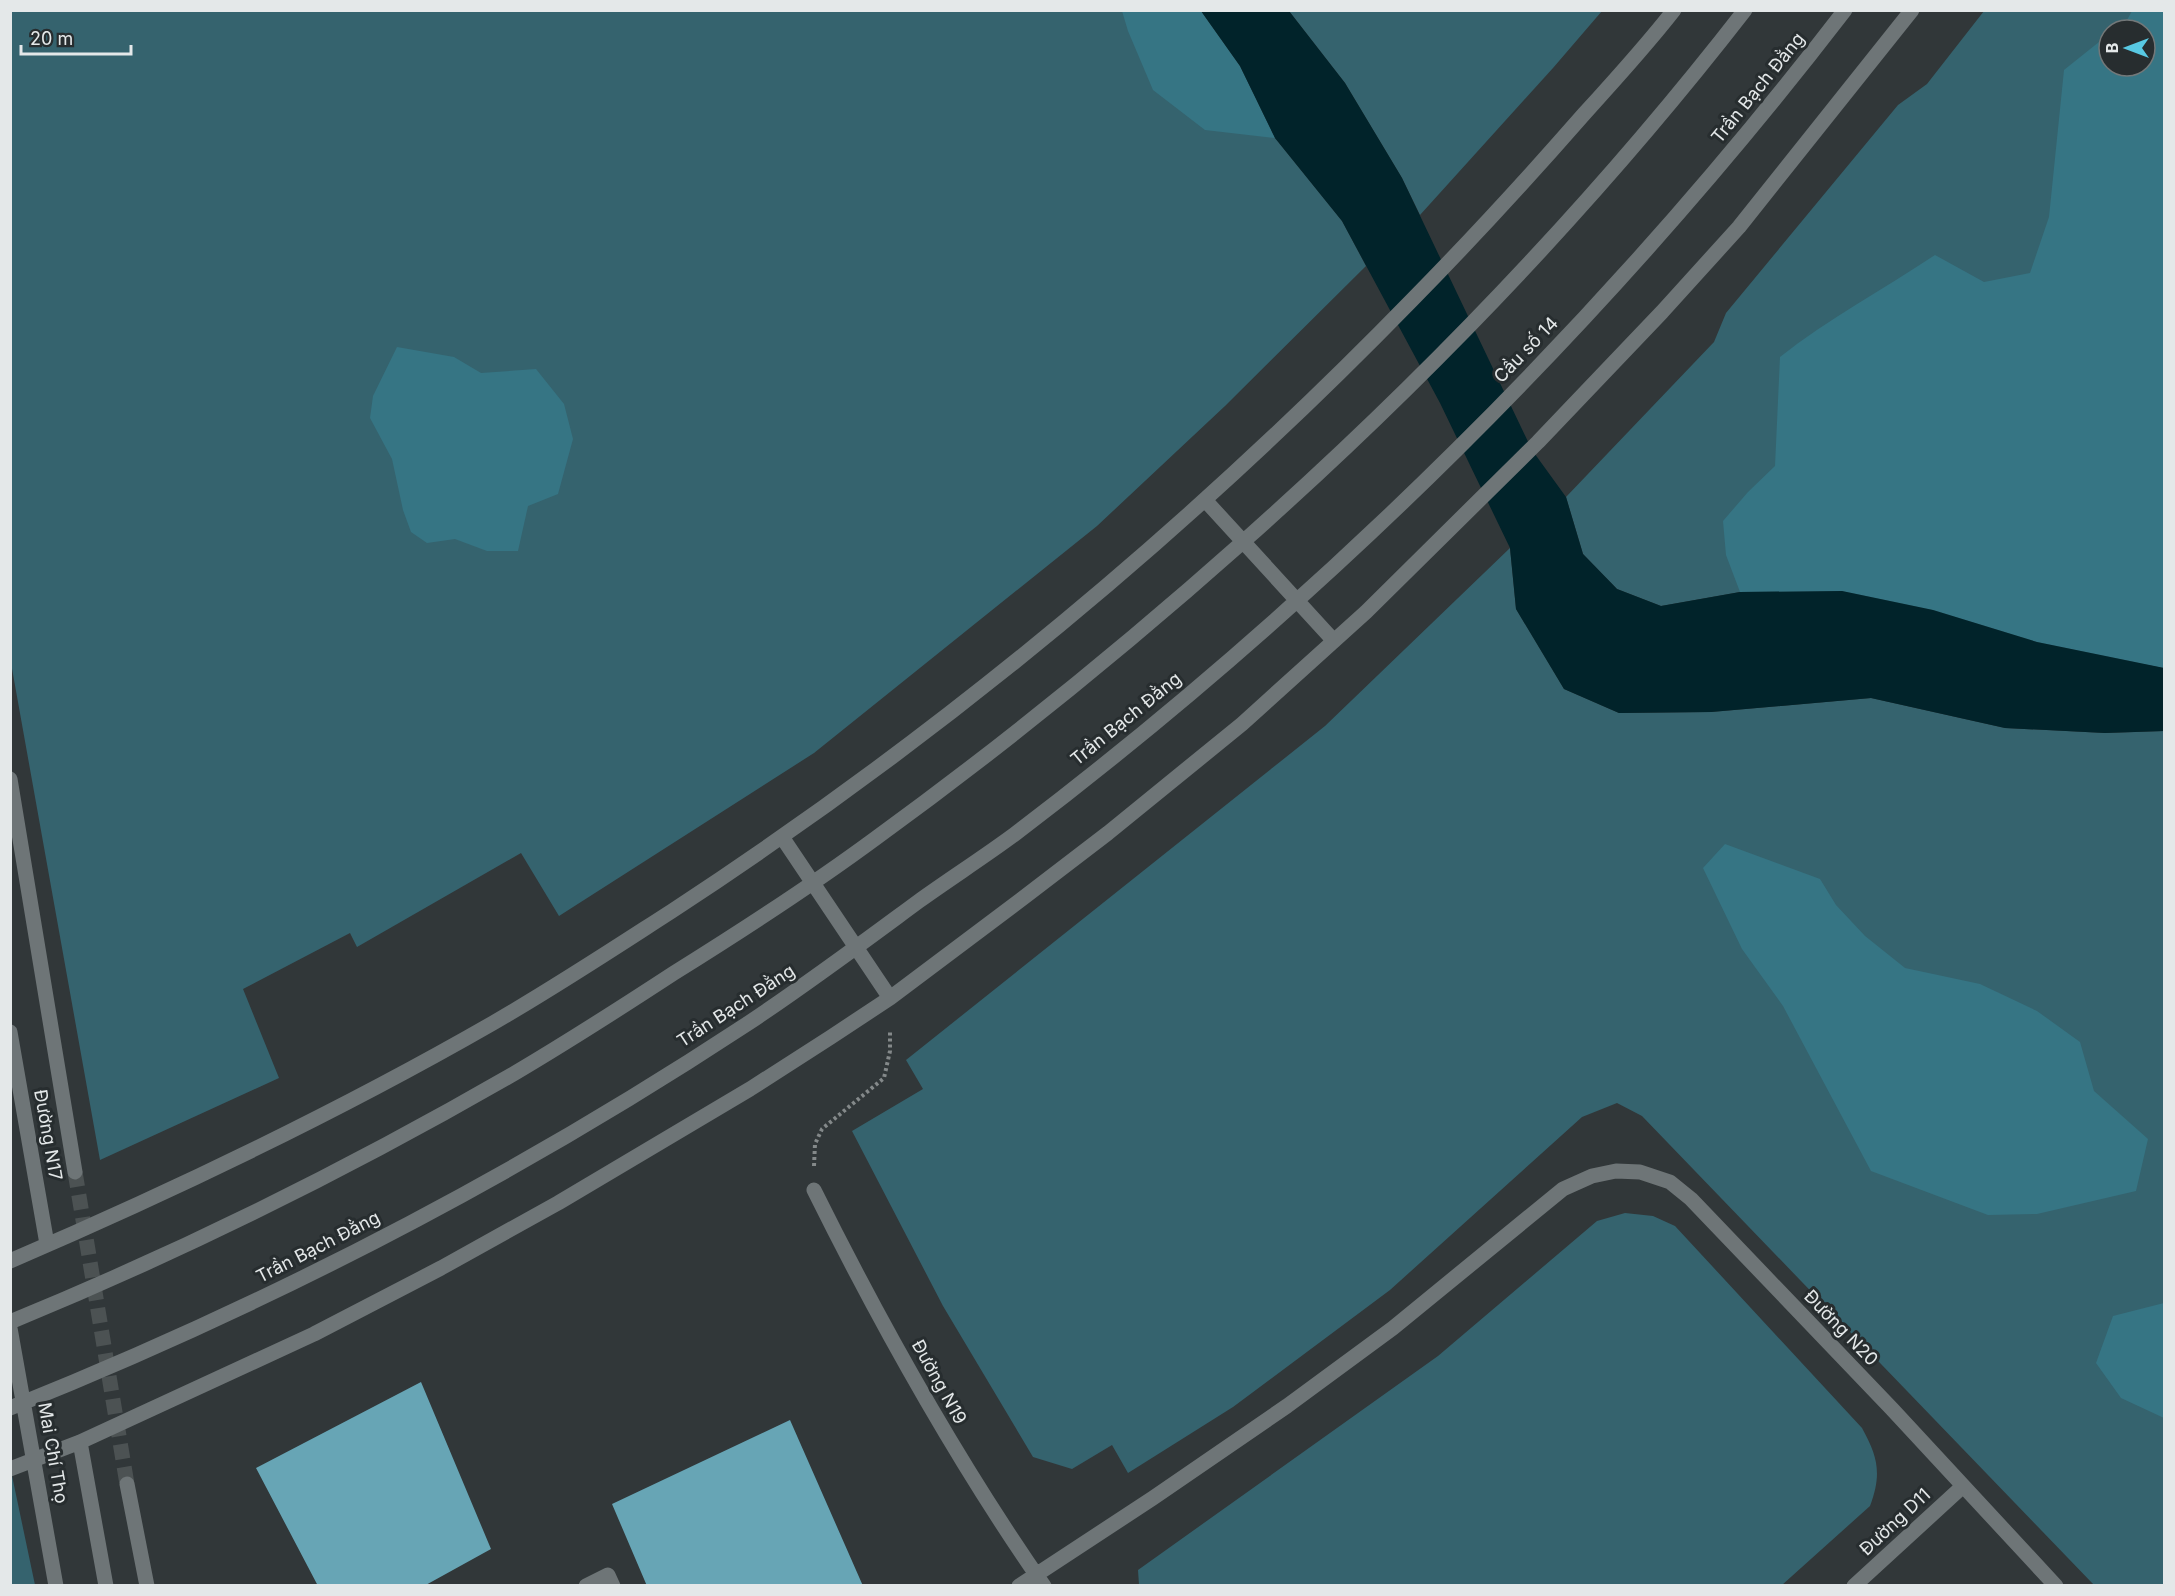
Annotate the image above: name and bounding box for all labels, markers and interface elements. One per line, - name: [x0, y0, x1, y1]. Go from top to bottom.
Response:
- scale bar: [21, 18, 130, 56]
- north arrow: [2097, 18, 2157, 78]
- text: 20 m: [30, 28, 73, 49]
- street label: Trần Bạch Đằng: [1707, 28, 1809, 147]
- text: B: [2102, 43, 2122, 53]
- street label: Cầu số 14: [1489, 312, 1562, 387]
- street label: Trần Bạch Đằng: [1066, 668, 1185, 770]
- street label: Trần Bạch Đằng: [673, 960, 798, 1051]
- street label: Đường N17: [30, 1088, 67, 1182]
- street label: Trần Bạch Đằng: [252, 1206, 383, 1287]
- street label: Đường N20: [1800, 1286, 1883, 1370]
- street label: Đường N19: [908, 1336, 971, 1428]
- street label: Mai Chí Thọ: [34, 1401, 73, 1505]
- street label: Đường D11: [1855, 1484, 1934, 1560]

